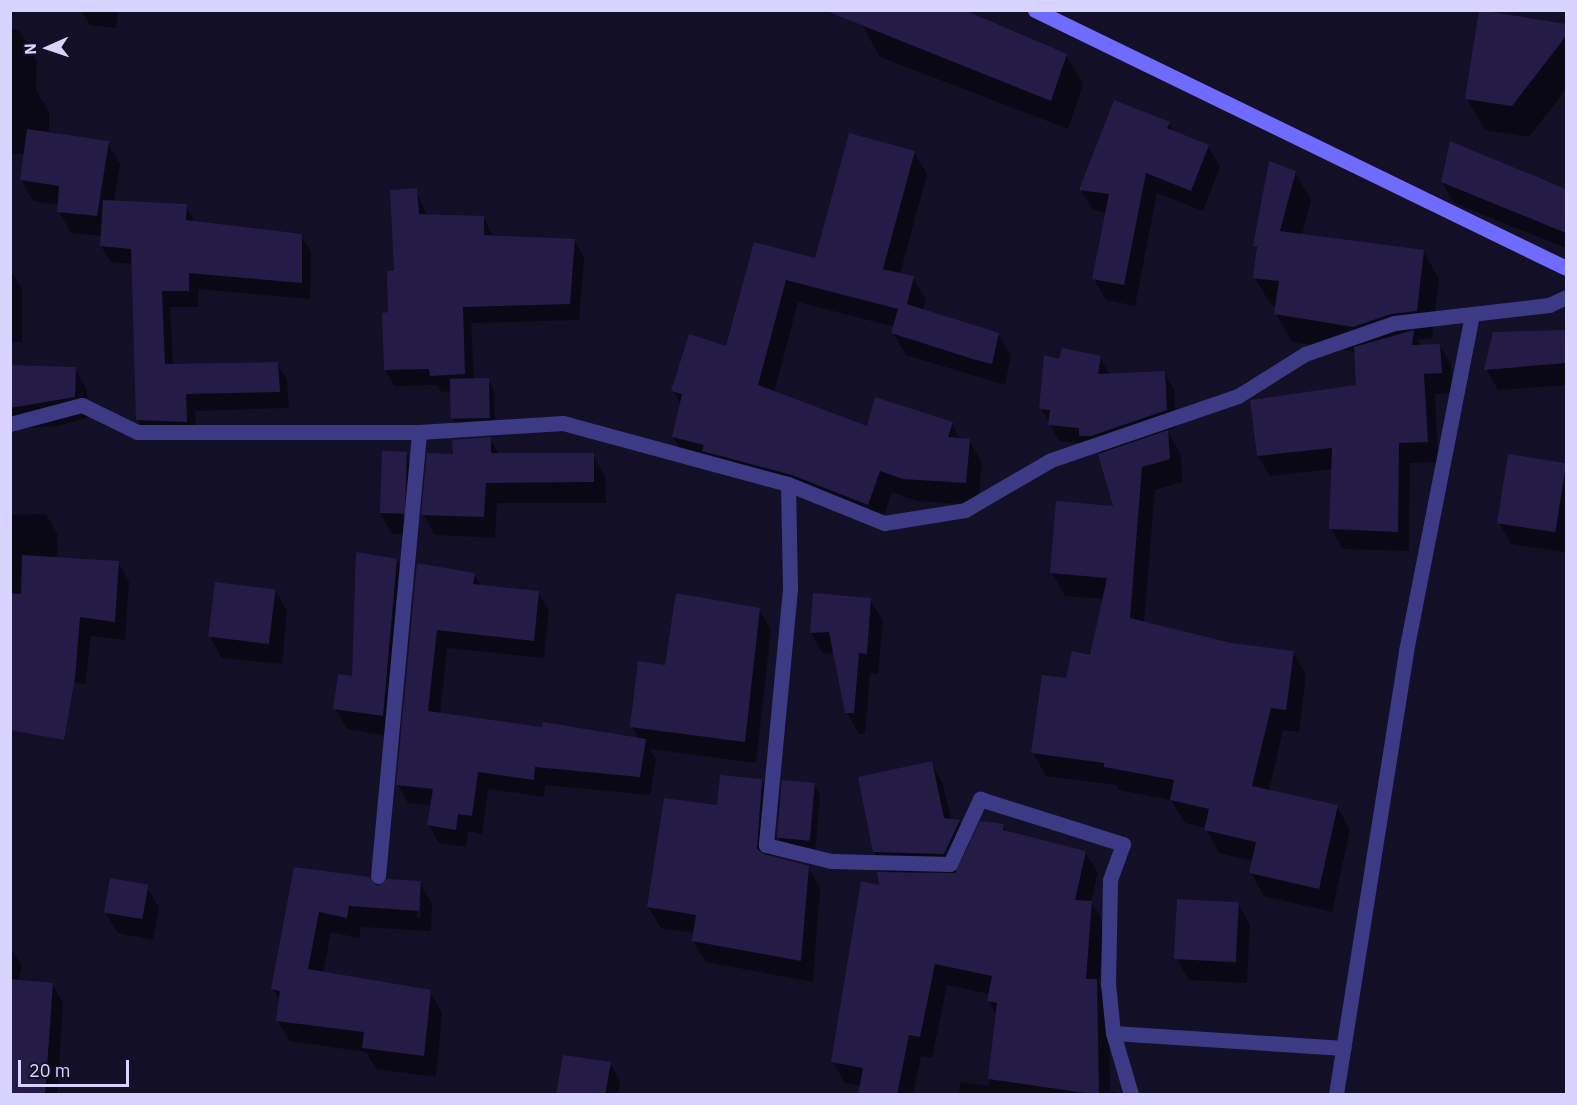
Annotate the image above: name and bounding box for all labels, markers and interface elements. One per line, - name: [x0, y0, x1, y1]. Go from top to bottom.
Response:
- north arrow: [18, 18, 78, 78]
- text: N: [20, 43, 40, 55]
- scale bar: [21, 1048, 132, 1086]
- text: 20 m: [29, 1059, 71, 1082]

